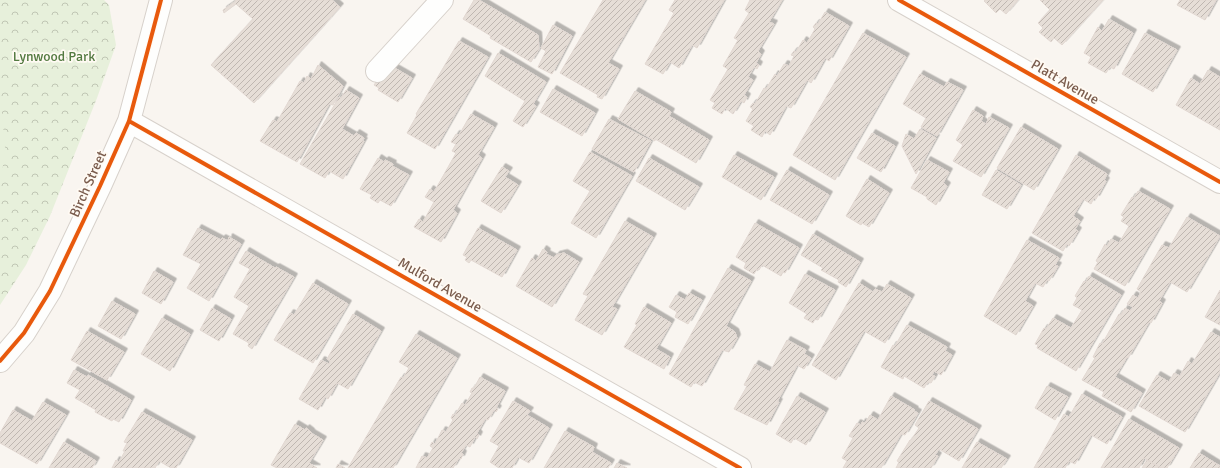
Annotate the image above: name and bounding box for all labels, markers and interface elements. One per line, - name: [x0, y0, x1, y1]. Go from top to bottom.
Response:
- park label: Lynwood Park: [13, 48, 95, 65]
- street label: Platt Avenue: [1028, 56, 1102, 108]
- street label: Birch Street: [66, 148, 110, 220]
- street label: Mulford Avenue: [395, 254, 485, 316]

